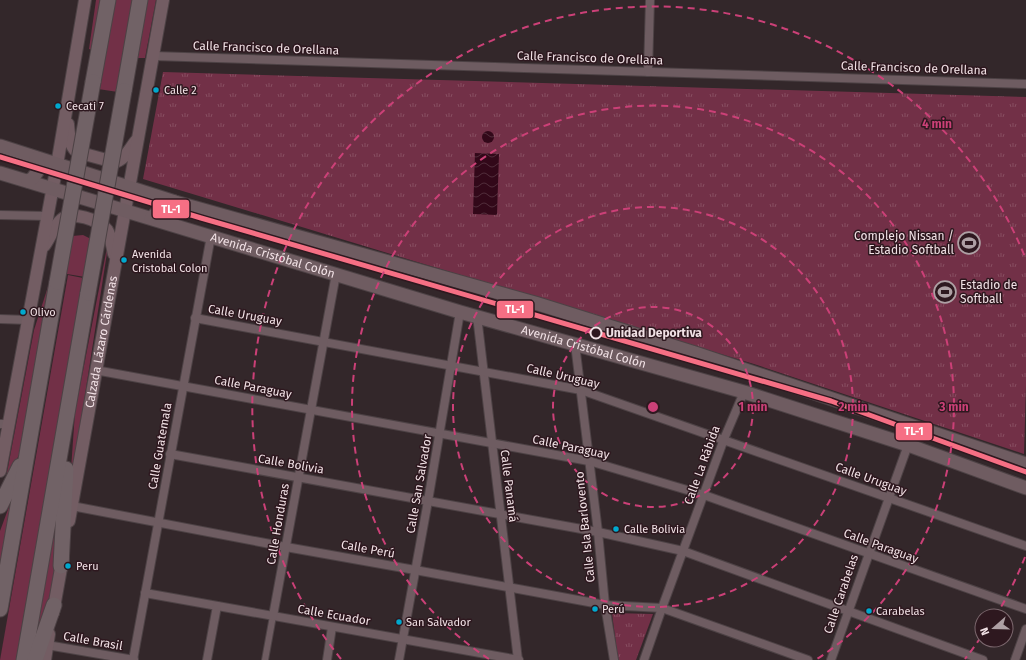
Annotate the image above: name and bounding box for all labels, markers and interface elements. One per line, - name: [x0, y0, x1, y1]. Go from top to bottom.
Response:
- street label: Calle Francisco de Orellana: [193, 38, 339, 58]
- street label: Calle Francisco de Orellana: [517, 48, 663, 68]
- street label: Calle Francisco de Orellana: [841, 58, 987, 78]
- place label: Calle 2: [164, 84, 197, 97]
- marker: Calle 2: [151, 85, 161, 95]
- place label: Cecati 7: [66, 100, 104, 113]
- marker: Cecati 7: [53, 101, 63, 111]
- text: 4 min: [922, 117, 952, 131]
- line badge: TL-1: [152, 199, 190, 219]
- text: TL-1: [161, 203, 181, 216]
- place label: Complejo Nissan / Estadio Softball: [854, 229, 954, 257]
- street label: Avenida Cristóbal Colón: [209, 230, 337, 281]
- sports icon: Complejo Nissan / Estadio Softball: [956, 230, 982, 256]
- place label: Avenida Cristobal Colon: [132, 248, 208, 275]
- marker: Avenida Cristobal Colon: [119, 255, 129, 265]
- street label: Calzada Lázaro Cárdenas: [83, 274, 120, 409]
- place label: Estadio de Softball: [960, 278, 1017, 306]
- sports icon: Estadio de Softball: [932, 279, 958, 305]
- line badge: TL-1: [496, 300, 534, 319]
- street label: Calle Uruguay: [207, 302, 283, 328]
- text: TL-1: [505, 303, 525, 316]
- place label: Olivo: [30, 306, 56, 319]
- marker: Olivo: [18, 307, 28, 317]
- street label: Avenida Cristóbal Colón: [520, 323, 648, 371]
- marker: Unidad Deportiva: [589, 326, 603, 340]
- place label: Unidad Deportiva: [606, 326, 702, 340]
- street label: Calle Uruguay: [525, 361, 601, 391]
- street label: Calle Paraguay: [213, 373, 293, 401]
- centre of rings: [646, 400, 660, 414]
- text: 1 min: [739, 400, 767, 414]
- text: 2 min: [838, 400, 868, 414]
- text: 3 min: [938, 400, 969, 414]
- street label: Calle Guatemala: [145, 401, 175, 491]
- line badge: TL-1: [895, 422, 933, 441]
- street label: Calle La Rábida: [681, 424, 723, 506]
- text: TL-1: [904, 425, 924, 438]
- street label: Calle Paraguay: [531, 432, 611, 462]
- street label: Calle San Salvador: [403, 433, 435, 535]
- street label: Calle Panamá: [498, 449, 520, 523]
- street label: Calle Bolivia: [257, 451, 325, 477]
- street label: Calle Uruguay: [834, 460, 909, 498]
- street label: Calle Isla Barlovento: [572, 471, 598, 583]
- street label: Calle Honduras: [264, 482, 292, 566]
- place label: Calle Bolivia: [624, 523, 685, 536]
- marker: Calle Bolivia: [611, 524, 621, 534]
- street label: Calle Paraguay: [842, 526, 920, 566]
- street label: Calle Perú: [340, 537, 396, 561]
- street label: Calle Carabelas: [821, 552, 861, 635]
- place label: Peru: [76, 560, 99, 573]
- marker: Peru: [63, 561, 73, 571]
- street label: Calle Ecuador: [296, 602, 372, 628]
- place label: Perú: [602, 603, 625, 616]
- marker: Perú: [590, 604, 600, 614]
- place label: Carabelas: [876, 605, 925, 618]
- marker: Carabelas: [864, 606, 874, 616]
- north arrow: [974, 608, 1014, 648]
- place label: San Salvador: [406, 616, 472, 629]
- marker: San Salvador: [394, 617, 404, 627]
- text: N: [978, 626, 992, 637]
- street label: Calle Brasil: [62, 629, 124, 653]

